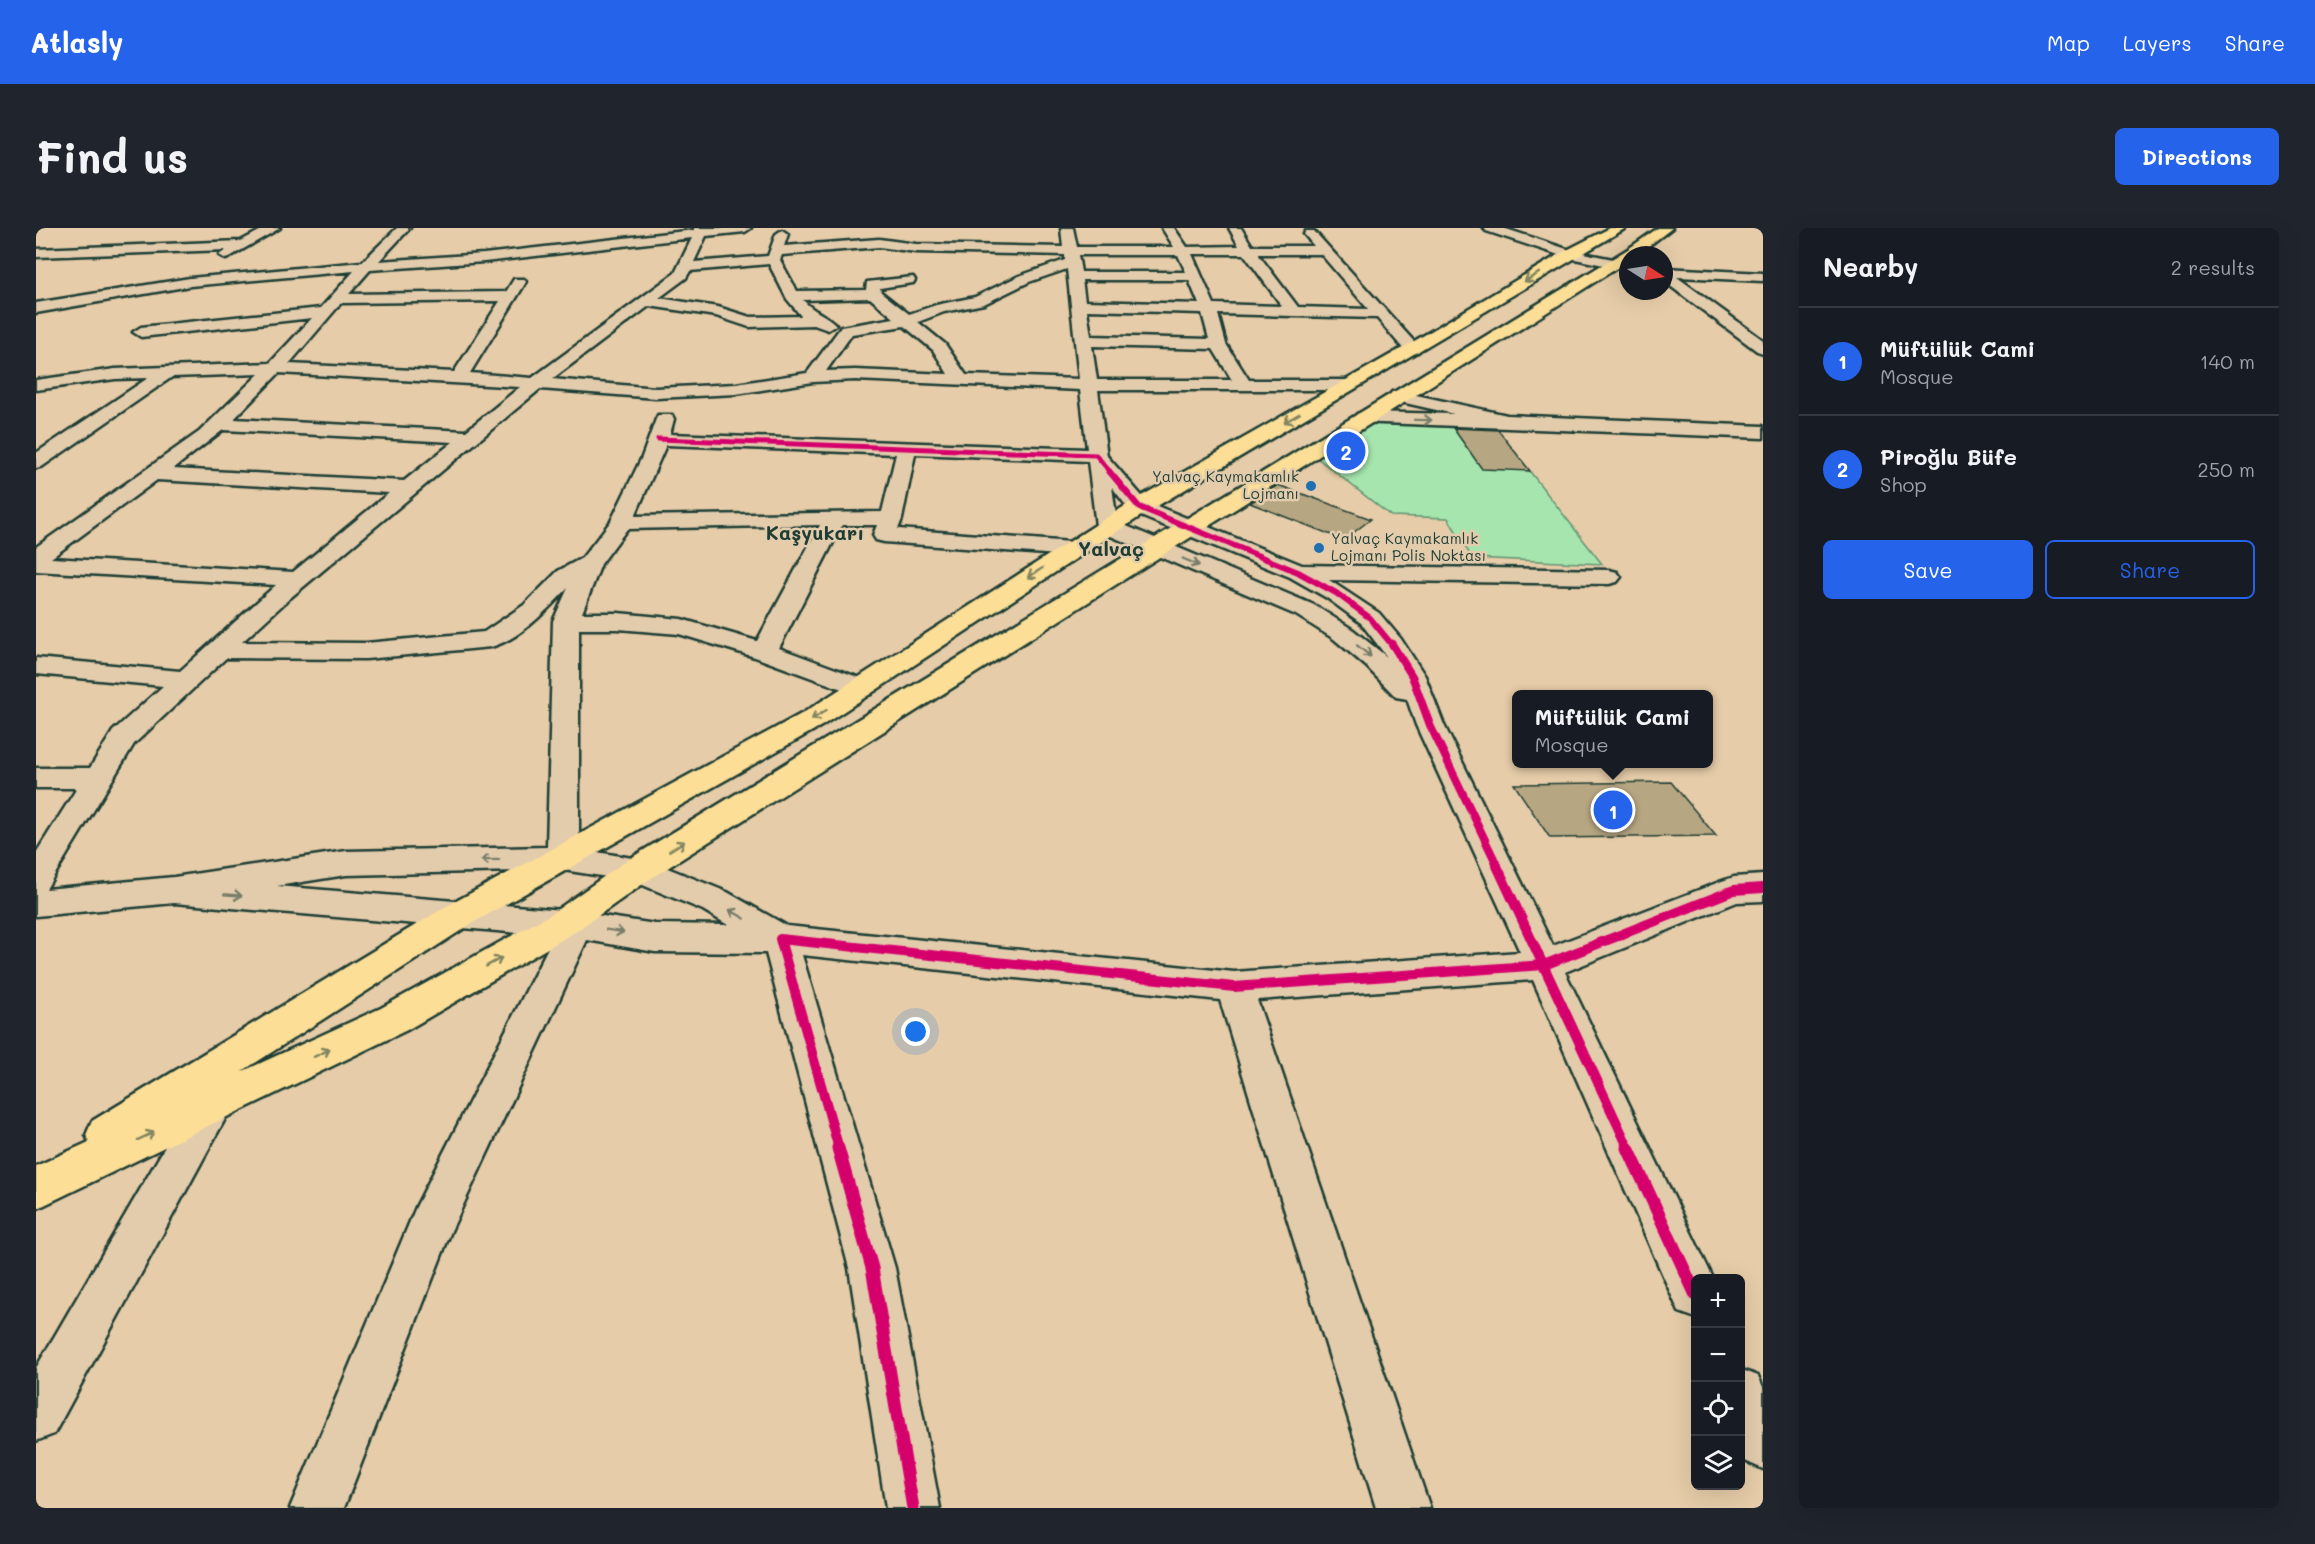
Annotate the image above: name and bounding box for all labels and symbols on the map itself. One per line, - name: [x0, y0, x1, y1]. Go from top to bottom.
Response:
- north arrow: [1619, 246, 1673, 300]
- one-way arrow: [1524, 271, 1541, 283]
- one-way arrow: [1283, 413, 1301, 424]
- one-way arrow: [1412, 414, 1432, 425]
- pin: 2: [1326, 428, 1366, 474]
- place label: Yalvaç Kaymakamlık Lojmanı: [1152, 466, 1299, 503]
- marker: Yalvaç Kaymakamlık Lojmanı: [1304, 479, 1318, 493]
- district label: Kaşyukarı: [766, 519, 864, 546]
- place label: Yalvaç Kaymakamlık Lojmanı Polis Noktası: [1331, 528, 1486, 565]
- district label: Yalvaç: [1078, 535, 1144, 561]
- marker: Yalvaç Kaymakamlık Lojmanı Polis Noktası: [1312, 541, 1326, 555]
- one-way arrow: [1182, 557, 1200, 568]
- one-way arrow: [1027, 568, 1044, 580]
- one-way arrow: [1356, 644, 1372, 657]
- one-way arrow: [811, 709, 828, 722]
- pin: 1: [1594, 788, 1632, 832]
- one-way arrow: [668, 840, 685, 852]
- one-way arrow: [480, 854, 500, 866]
- one-way arrow: [222, 890, 242, 901]
- one-way arrow: [729, 907, 746, 919]
- one-way arrow: [604, 926, 624, 937]
- one-way arrow: [485, 956, 503, 967]
- your location: [901, 1017, 930, 1046]
- one-way arrow: [313, 1046, 331, 1058]
- one-way arrow: [136, 1130, 154, 1142]

